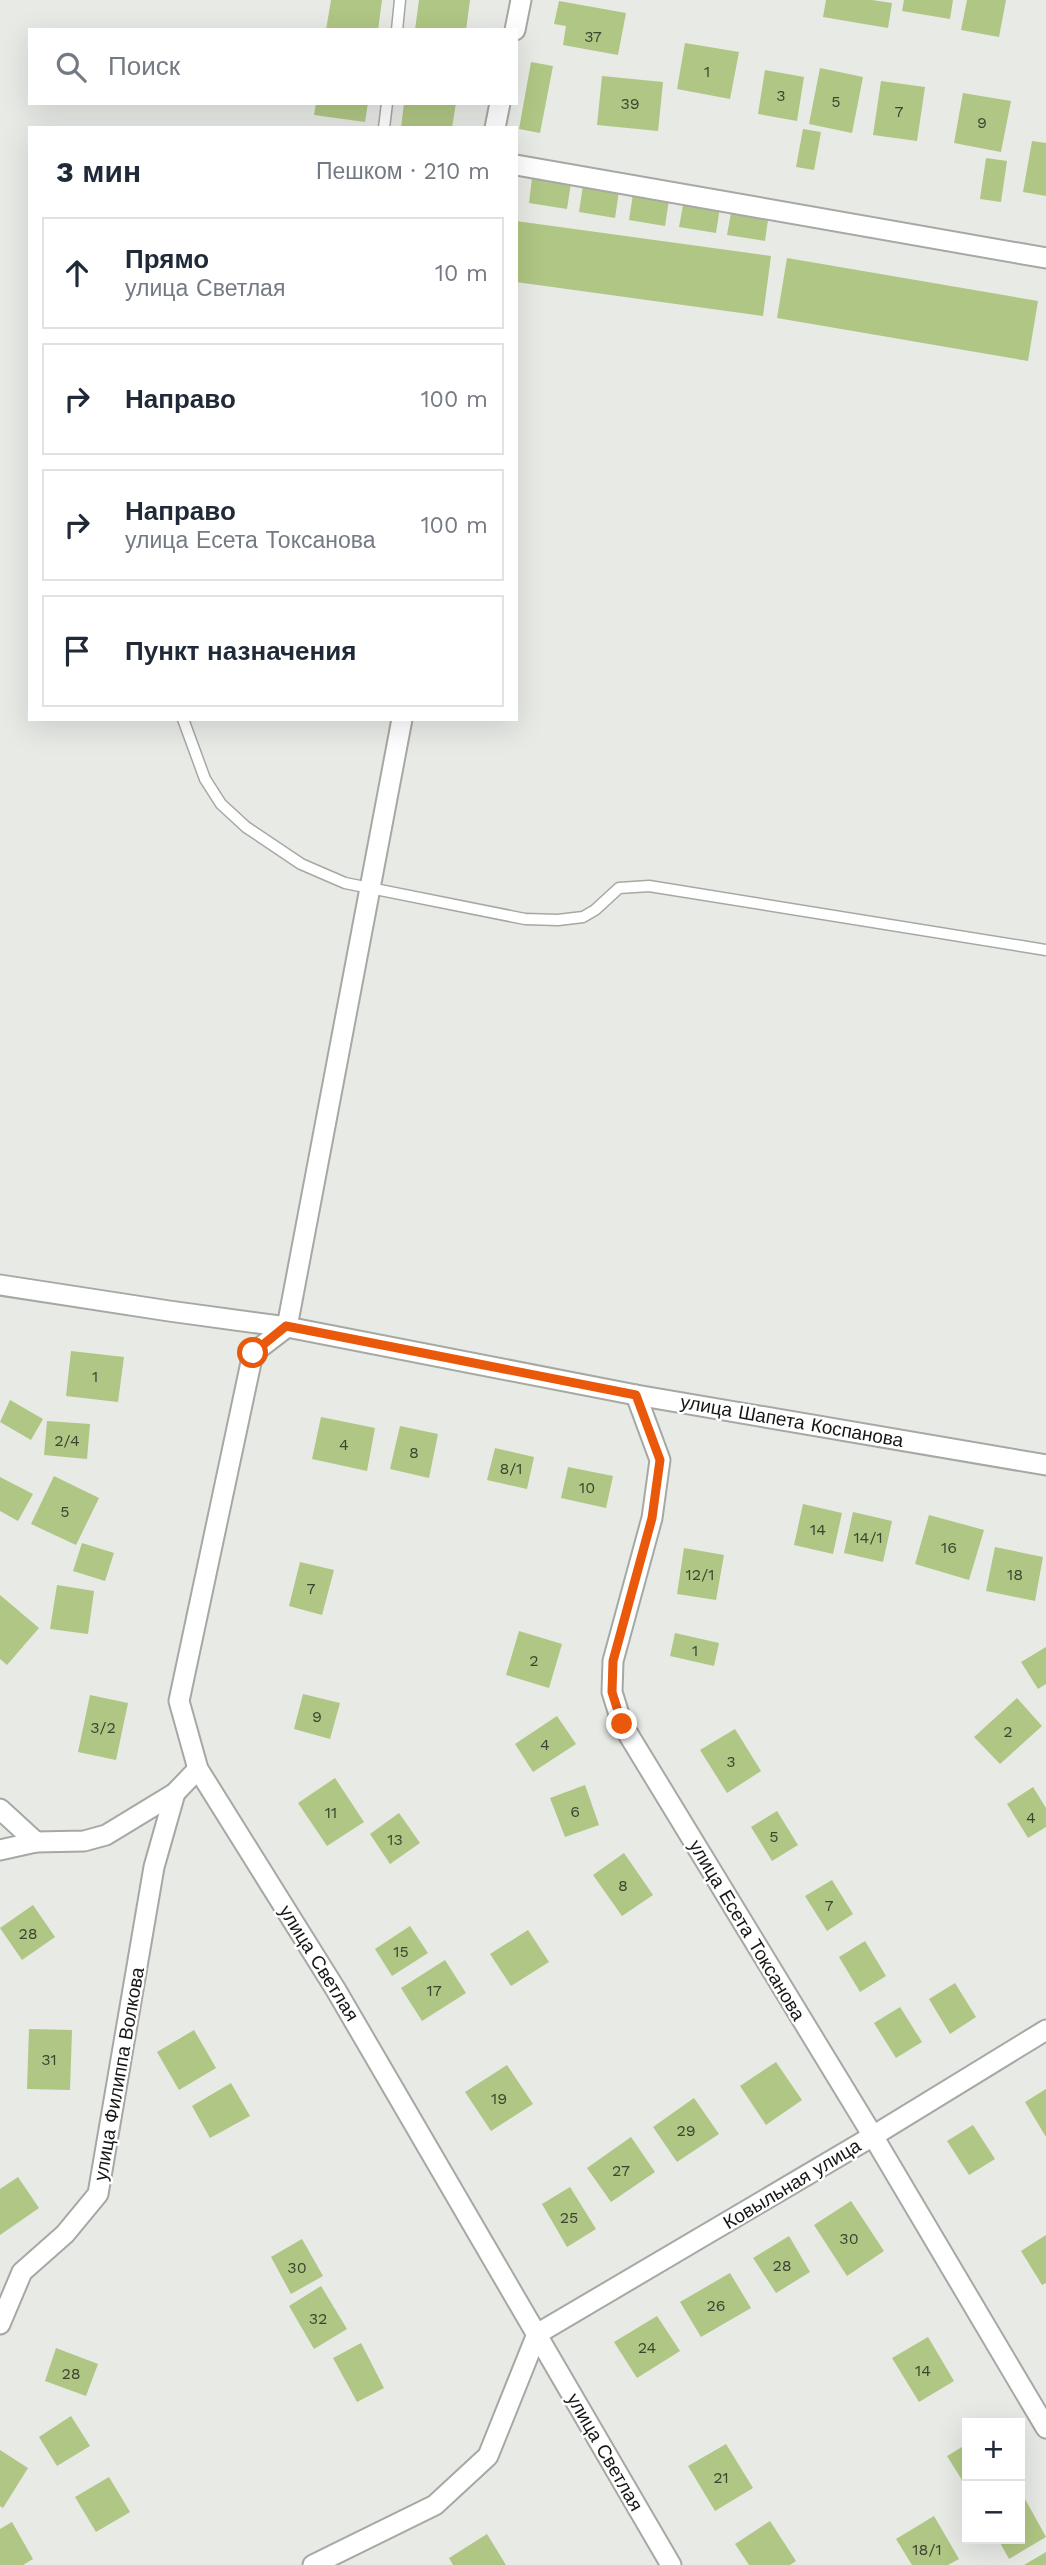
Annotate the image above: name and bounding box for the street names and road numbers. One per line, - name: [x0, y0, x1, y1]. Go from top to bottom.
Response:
- street label: улица Шапета Коспанова: [679, 1390, 906, 1452]
- street label: улица Есета Токсанова: [684, 1835, 810, 2025]
- street label: улица Светлая: [274, 1901, 364, 2025]
- street label: улица Филиппа Волкова: [89, 1965, 149, 2183]
- street label: Ковыльная улица: [719, 2134, 865, 2234]
- street label: улица Светлая: [562, 2389, 648, 2515]

